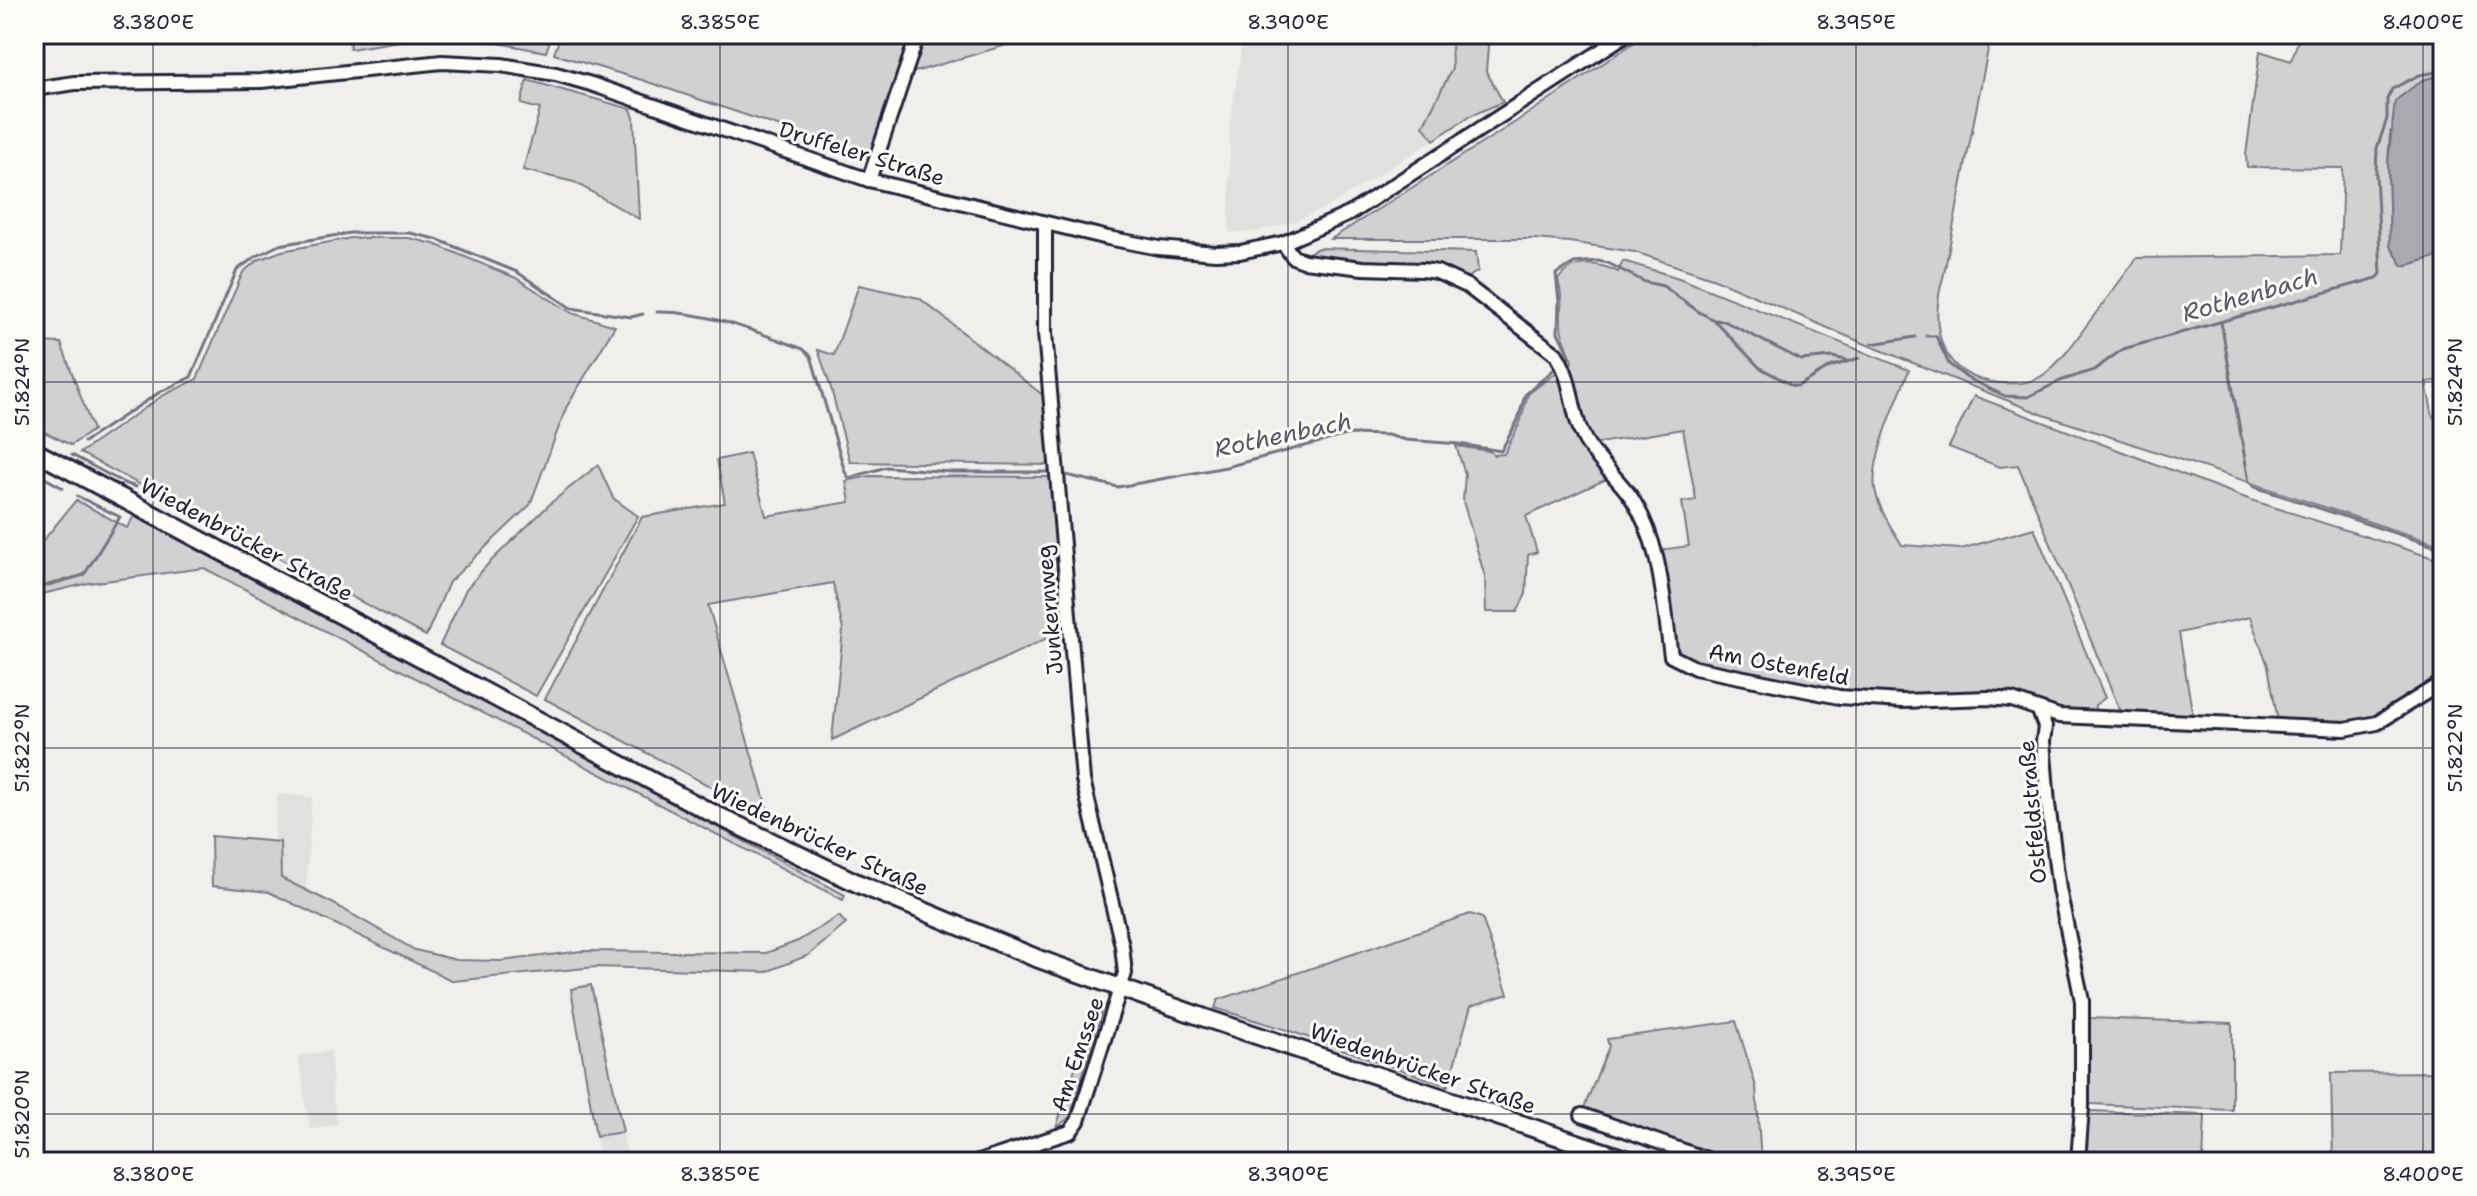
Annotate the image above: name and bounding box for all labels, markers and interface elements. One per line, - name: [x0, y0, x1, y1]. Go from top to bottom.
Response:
- text: 8.380°E: [112, 9, 194, 35]
- text: 8.385°E: [680, 9, 760, 35]
- text: 8.390°E: [1247, 9, 1329, 35]
- text: 8.395°E: [1816, 9, 1896, 35]
- text: 8.400°E: [2382, 9, 2464, 35]
- street label: Druffeler Straße: [775, 114, 948, 192]
- water label: Rothenbach: [2178, 260, 2322, 330]
- text: 51.824°N: [9, 338, 35, 426]
- text: 51.824°N: [2442, 338, 2468, 426]
- water label: Rothenbach: [1211, 405, 1355, 465]
- street label: Wiedenbrücker Straße: [135, 471, 358, 608]
- street label: Junkernweg: [1029, 544, 1070, 676]
- street label: Am Ostenfeld: [1706, 637, 1852, 692]
- text: 51.822°N: [9, 704, 35, 792]
- text: 51.822°N: [2442, 704, 2468, 792]
- street label: Ostfeldstraße: [2012, 739, 2053, 885]
- street label: Wiedenbrücker Straße: [706, 776, 933, 903]
- street label: Am Emssee: [1044, 993, 1111, 1116]
- street label: Wiedenbrücker Straße: [1306, 1016, 1540, 1121]
- text: 51.820°N: [9, 1069, 35, 1159]
- text: 8.380°E: [112, 1161, 194, 1187]
- text: 8.385°E: [680, 1161, 760, 1187]
- text: 8.390°E: [1247, 1161, 1329, 1187]
- text: 8.395°E: [1816, 1161, 1896, 1187]
- text: 8.400°E: [2382, 1161, 2464, 1187]

